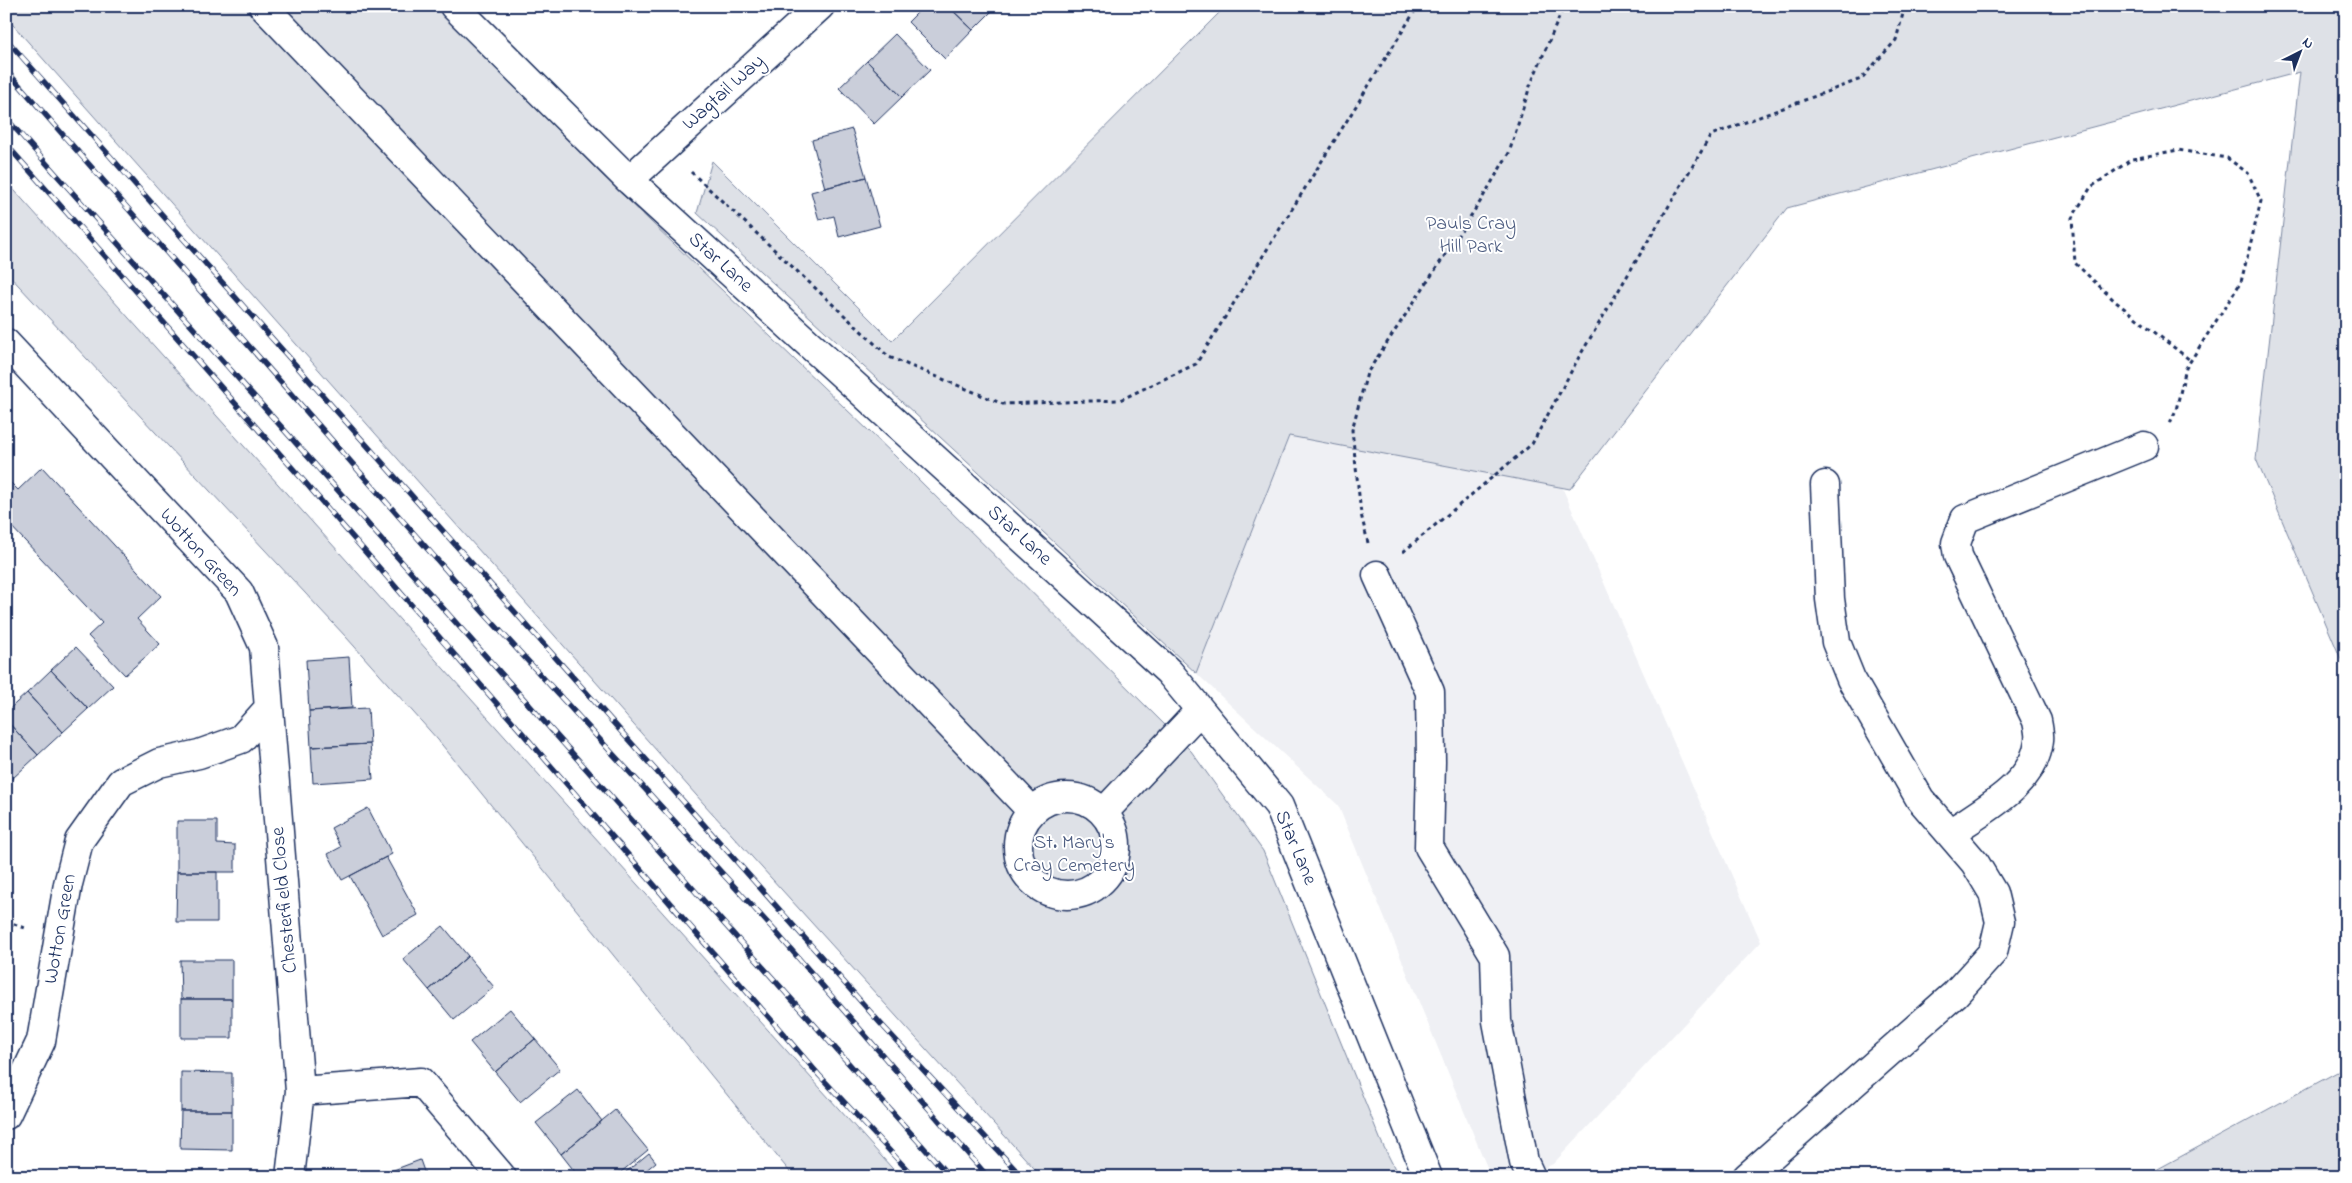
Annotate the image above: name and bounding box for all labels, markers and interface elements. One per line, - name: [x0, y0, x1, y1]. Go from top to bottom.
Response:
- north arrow: [2274, 28, 2324, 78]
- text: N: [2297, 32, 2318, 54]
- street label: Wagtail Way: [676, 48, 772, 139]
- park label: Pauls Cray Hill Park: [1426, 210, 1516, 262]
- street label: Star Lane: [681, 226, 759, 300]
- street label: Star Lane: [980, 499, 1058, 573]
- street label: Wotton Green: [152, 502, 248, 604]
- street label: Star Lane: [1266, 806, 1324, 890]
- street label: Chesterfield Close: [264, 826, 306, 974]
- park label: St. Mary's Cray Cemetery: [1013, 829, 1135, 881]
- street label: Wotton Green: [37, 872, 85, 986]

